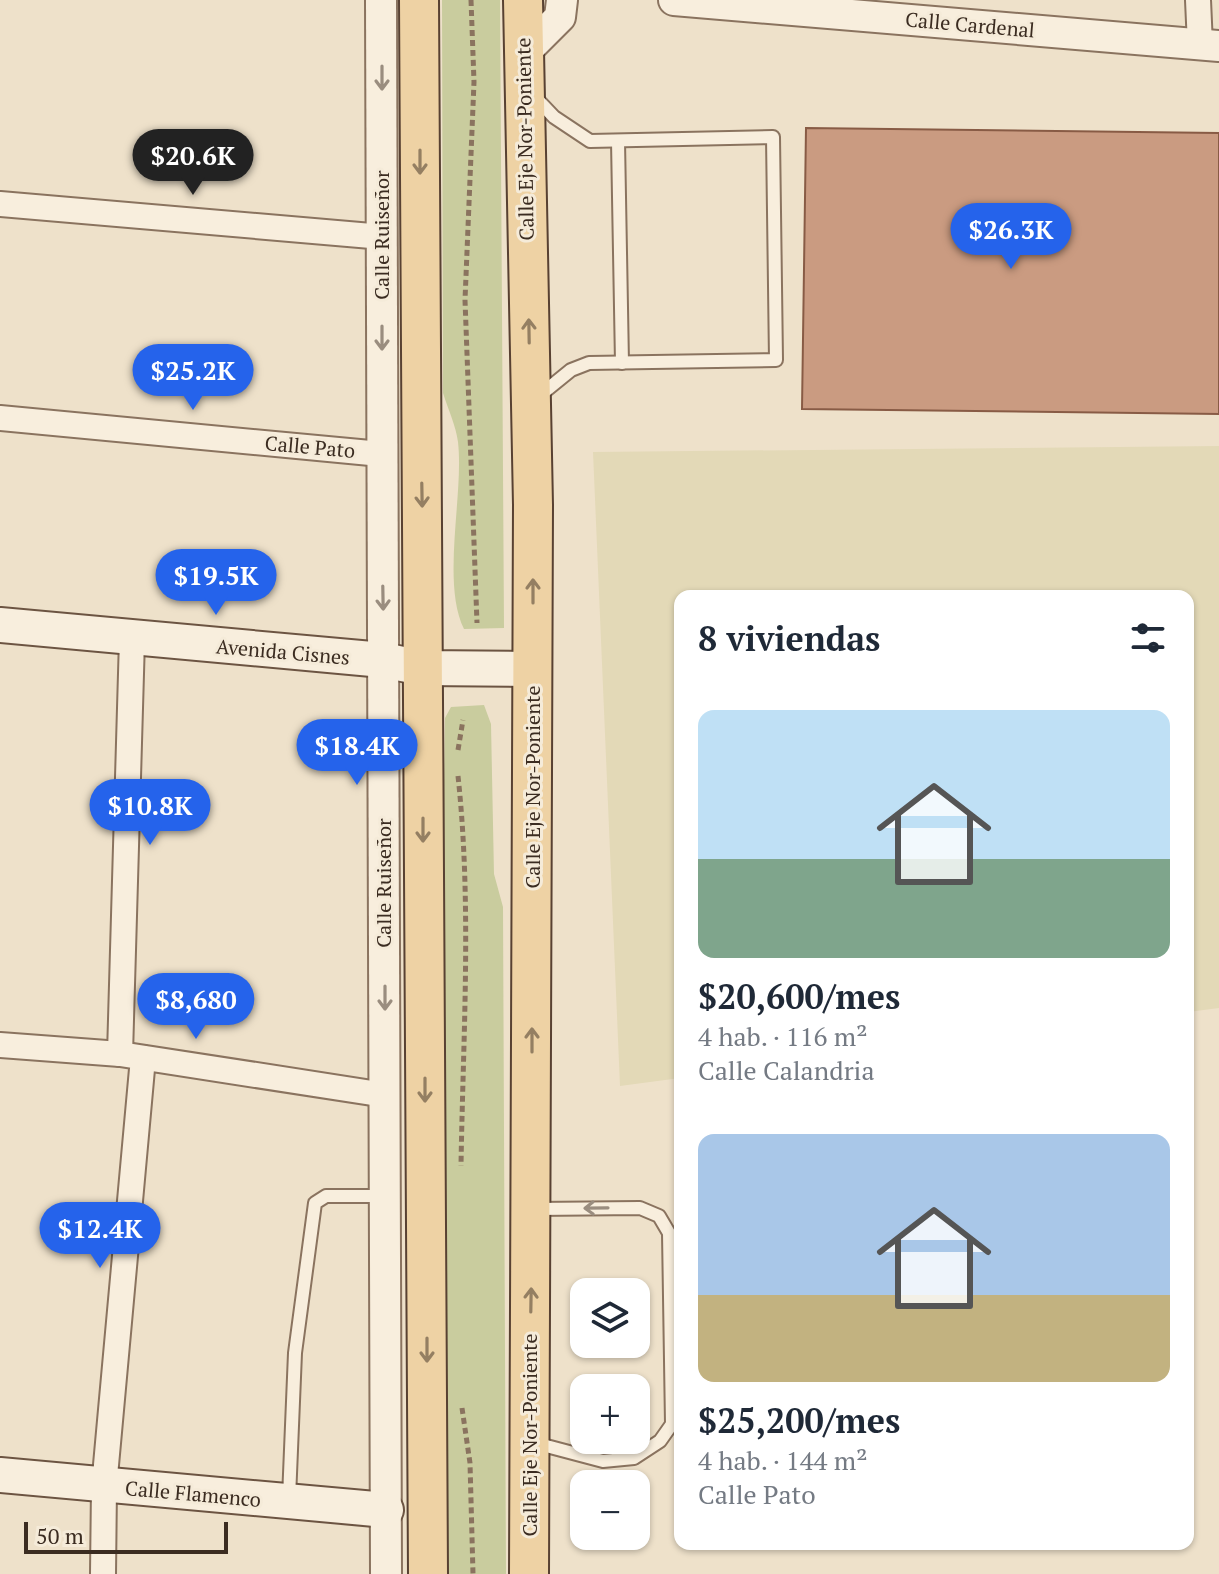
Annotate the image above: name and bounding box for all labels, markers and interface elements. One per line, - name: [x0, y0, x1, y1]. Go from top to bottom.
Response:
- street label: Calle Cardenal: [904, 5, 1036, 44]
- street label: Calle Eje Nor-Poniente: [509, 37, 540, 241]
- one-way arrow: [374, 64, 390, 91]
- pin: $20.6K: [128, 129, 258, 197]
- text: $20.6K: [151, 138, 235, 172]
- one-way arrow: [412, 148, 428, 175]
- street label: Calle Ruiseñor: [368, 170, 395, 300]
- pin: $26.3K: [946, 203, 1076, 271]
- text: $26.3K: [969, 212, 1053, 246]
- one-way arrow: [521, 318, 537, 345]
- one-way arrow: [374, 324, 390, 351]
- pin: $25.2K: [128, 344, 258, 412]
- text: $25.2K: [151, 353, 235, 387]
- street label: Calle Pato: [264, 429, 356, 464]
- one-way arrow: [415, 481, 430, 508]
- pin: $19.5K: [151, 549, 281, 617]
- text: $19.5K: [174, 558, 258, 592]
- one-way arrow: [525, 578, 541, 605]
- one-way arrow: [375, 584, 390, 611]
- text: 8 viviendas: [698, 616, 880, 661]
- icon: filters: [1126, 616, 1170, 660]
- street label: Avenida Cisnes: [215, 632, 351, 671]
- street label: Calle Eje Nor-Poniente: [519, 685, 546, 889]
- pin: $18.4K: [292, 719, 422, 787]
- text: $18.4K: [315, 728, 399, 762]
- icon: home: [862, 762, 1006, 906]
- pin: $10.8K: [85, 779, 215, 847]
- text: $10.8K: [108, 788, 192, 822]
- one-way arrow: [416, 816, 431, 843]
- street label: Calle Ruiseñor: [370, 818, 397, 948]
- pin: $8,680: [131, 973, 261, 1041]
- text: $20,600/mes: [698, 974, 900, 1019]
- text: $8,680: [155, 982, 237, 1016]
- one-way arrow: [377, 984, 393, 1011]
- text: 4 hab. · 116 m²: [698, 1019, 867, 1053]
- one-way arrow: [524, 1027, 540, 1054]
- text: Calle Calandria: [698, 1053, 875, 1087]
- one-way arrow: [417, 1076, 433, 1103]
- icon: home: [862, 1186, 1006, 1330]
- one-way arrow: [583, 1200, 610, 1216]
- pin: $12.4K: [35, 1202, 165, 1270]
- text: $12.4K: [58, 1211, 142, 1245]
- map controls: [570, 1278, 650, 1550]
- button: layers: [570, 1278, 650, 1358]
- one-way arrow: [523, 1287, 538, 1314]
- street label: Calle Eje Nor-Poniente: [516, 1333, 543, 1537]
- one-way arrow: [419, 1336, 434, 1363]
- button: +: [570, 1374, 650, 1454]
- text: $25,200/mes: [698, 1398, 900, 1443]
- text: 4 hab. · 144 m²: [698, 1443, 867, 1477]
- button: −: [570, 1470, 650, 1550]
- street label: Calle Flamenco: [124, 1474, 262, 1513]
- text: Calle Pato: [698, 1477, 816, 1511]
- scale bar: [24, 1518, 228, 1554]
- text: 50 m: [36, 1521, 84, 1550]

